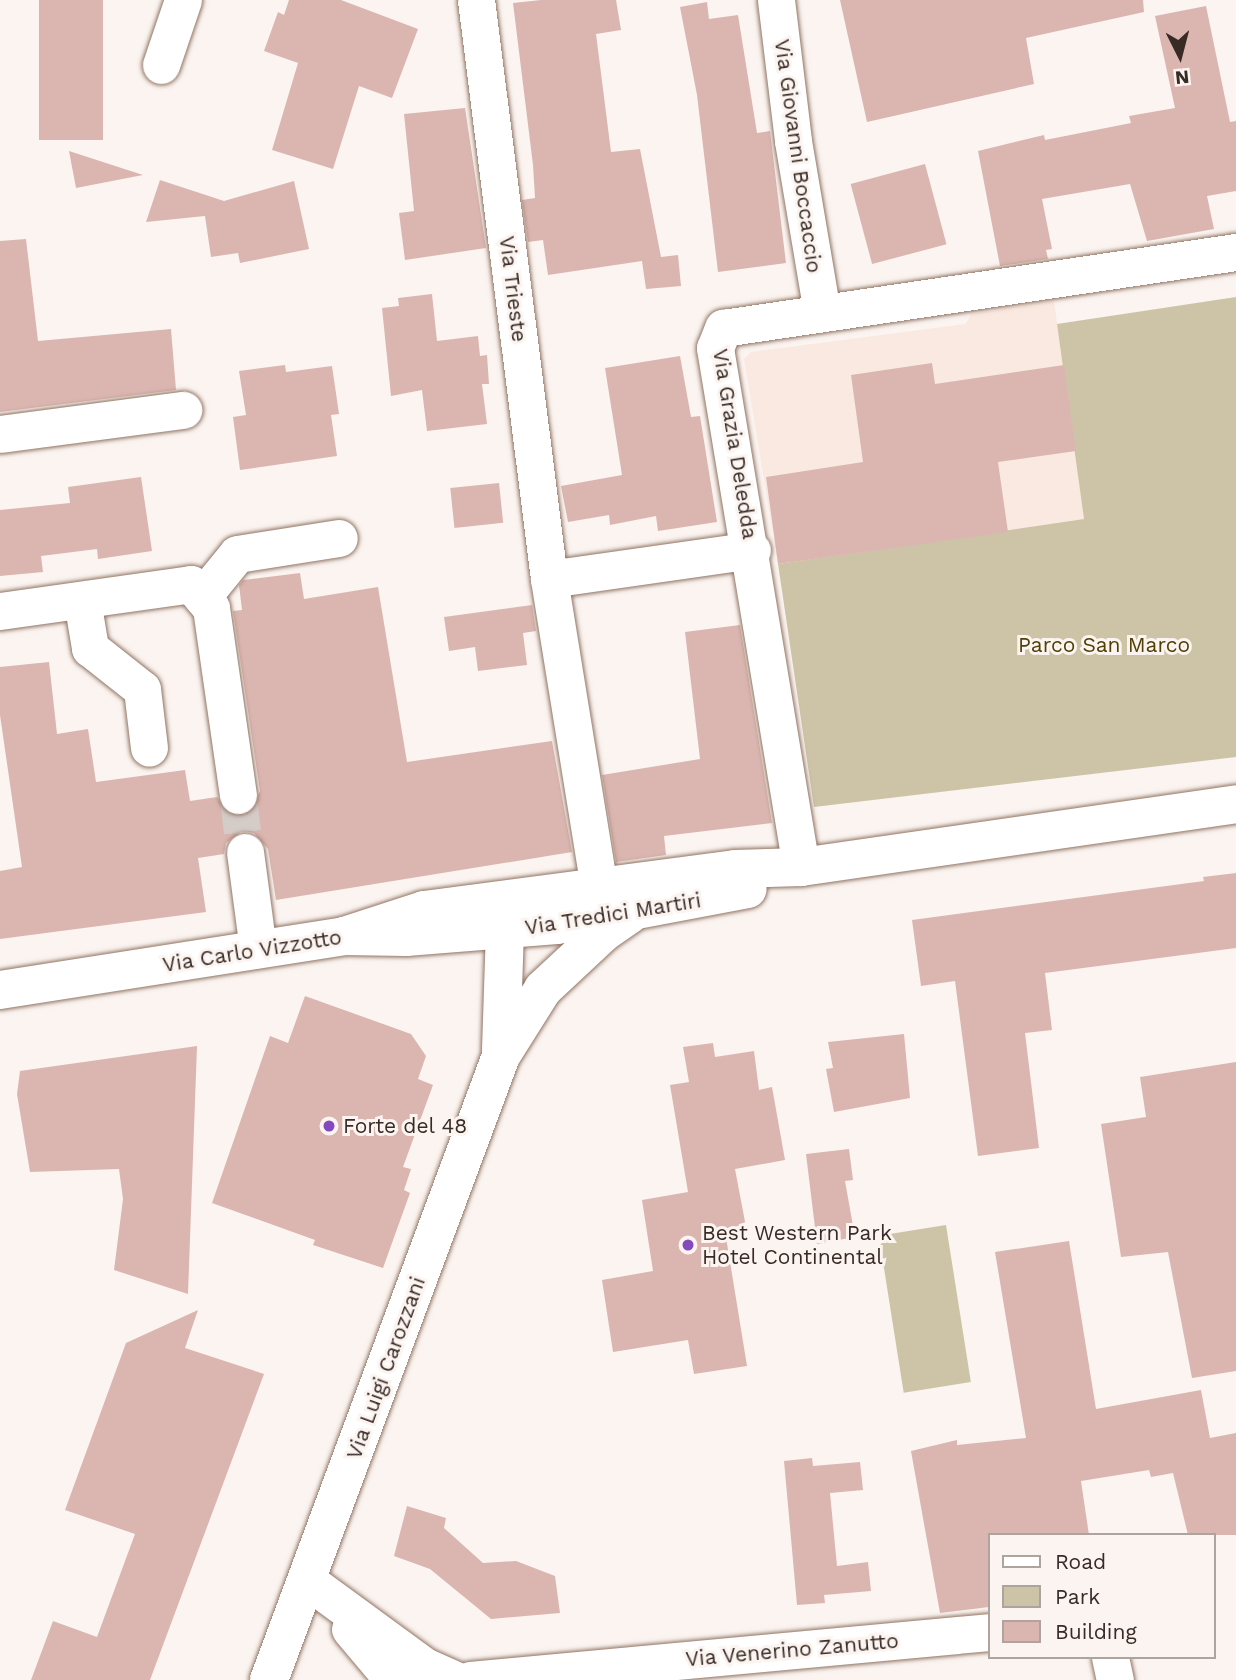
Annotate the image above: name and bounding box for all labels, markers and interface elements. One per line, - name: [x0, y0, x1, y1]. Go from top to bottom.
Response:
- north arrow: [1145, 21, 1215, 91]
- street label: Via Giovanni Boccaccio: [769, 37, 827, 275]
- text: N: [1174, 65, 1190, 90]
- street label: Via Trieste: [494, 234, 532, 344]
- street label: Via Grazia Deledda: [707, 346, 763, 542]
- park label: Parco San Marco: [1018, 632, 1190, 658]
- street label: Via Tredici Martiri: [523, 888, 703, 940]
- street label: Via Carlo Vizzotto: [160, 924, 344, 978]
- place label: Forte del 48: [343, 1113, 468, 1139]
- marker: Forte del 48: [321, 1118, 337, 1134]
- place label: Best Western Park Hotel Continental: [702, 1220, 892, 1270]
- marker: Best Western Park Hotel Continental: [680, 1237, 696, 1253]
- street label: Via Luigi Carozzani: [341, 1273, 431, 1463]
- legend: [988, 1533, 1215, 1659]
- text: Road: [1055, 1549, 1106, 1574]
- text: Park: [1055, 1584, 1100, 1609]
- text: Building: [1055, 1619, 1137, 1644]
- street label: Via Venerino Zanutto: [684, 1628, 900, 1672]

